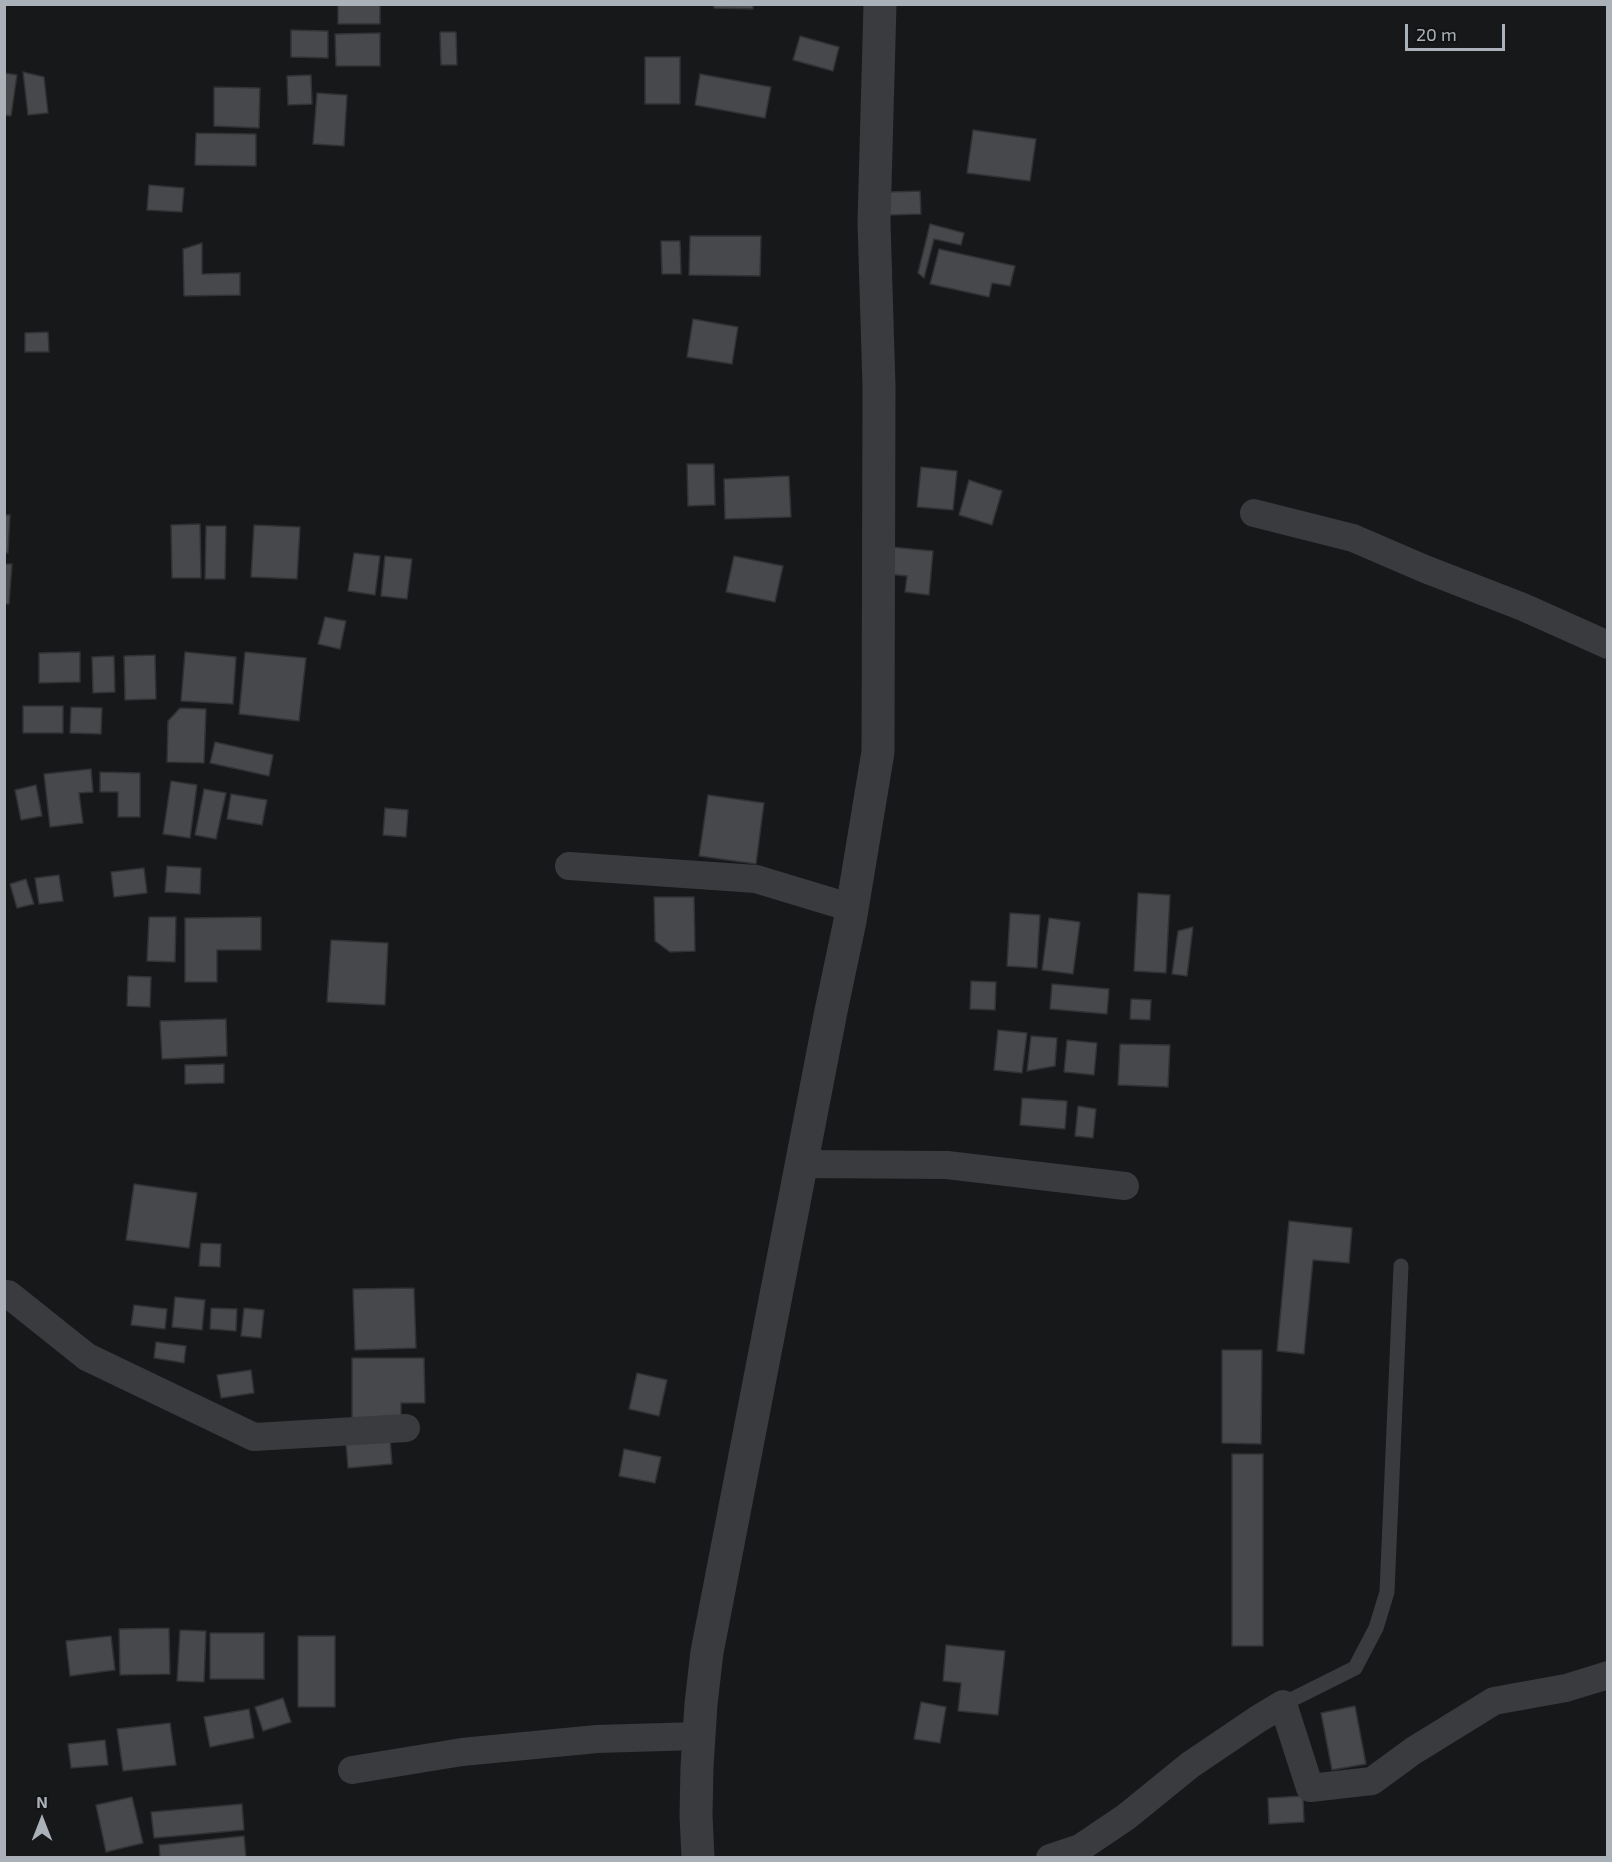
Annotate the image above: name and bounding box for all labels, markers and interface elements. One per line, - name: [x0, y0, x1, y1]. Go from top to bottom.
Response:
- scale bar: [1408, 12, 1508, 50]
- text: 20 m: [1416, 23, 1457, 45]
- north arrow: [12, 1790, 72, 1850]
- text: N: [36, 1792, 48, 1811]

